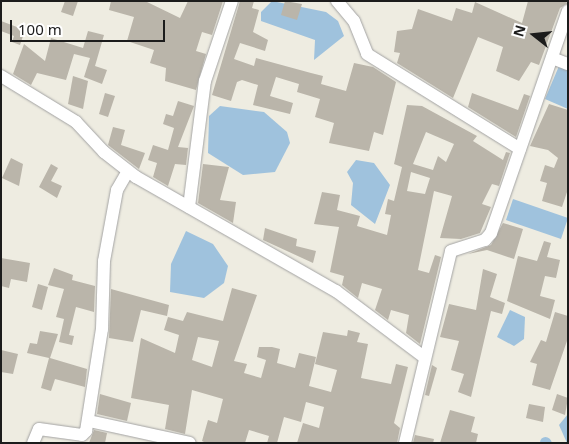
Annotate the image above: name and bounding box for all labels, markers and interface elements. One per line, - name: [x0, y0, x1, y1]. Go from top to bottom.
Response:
- scale bar: [12, 10, 168, 42]
- north arrow: [509, 10, 559, 60]
- text: 100 m: [18, 19, 62, 39]
- text: N: [508, 23, 530, 39]

